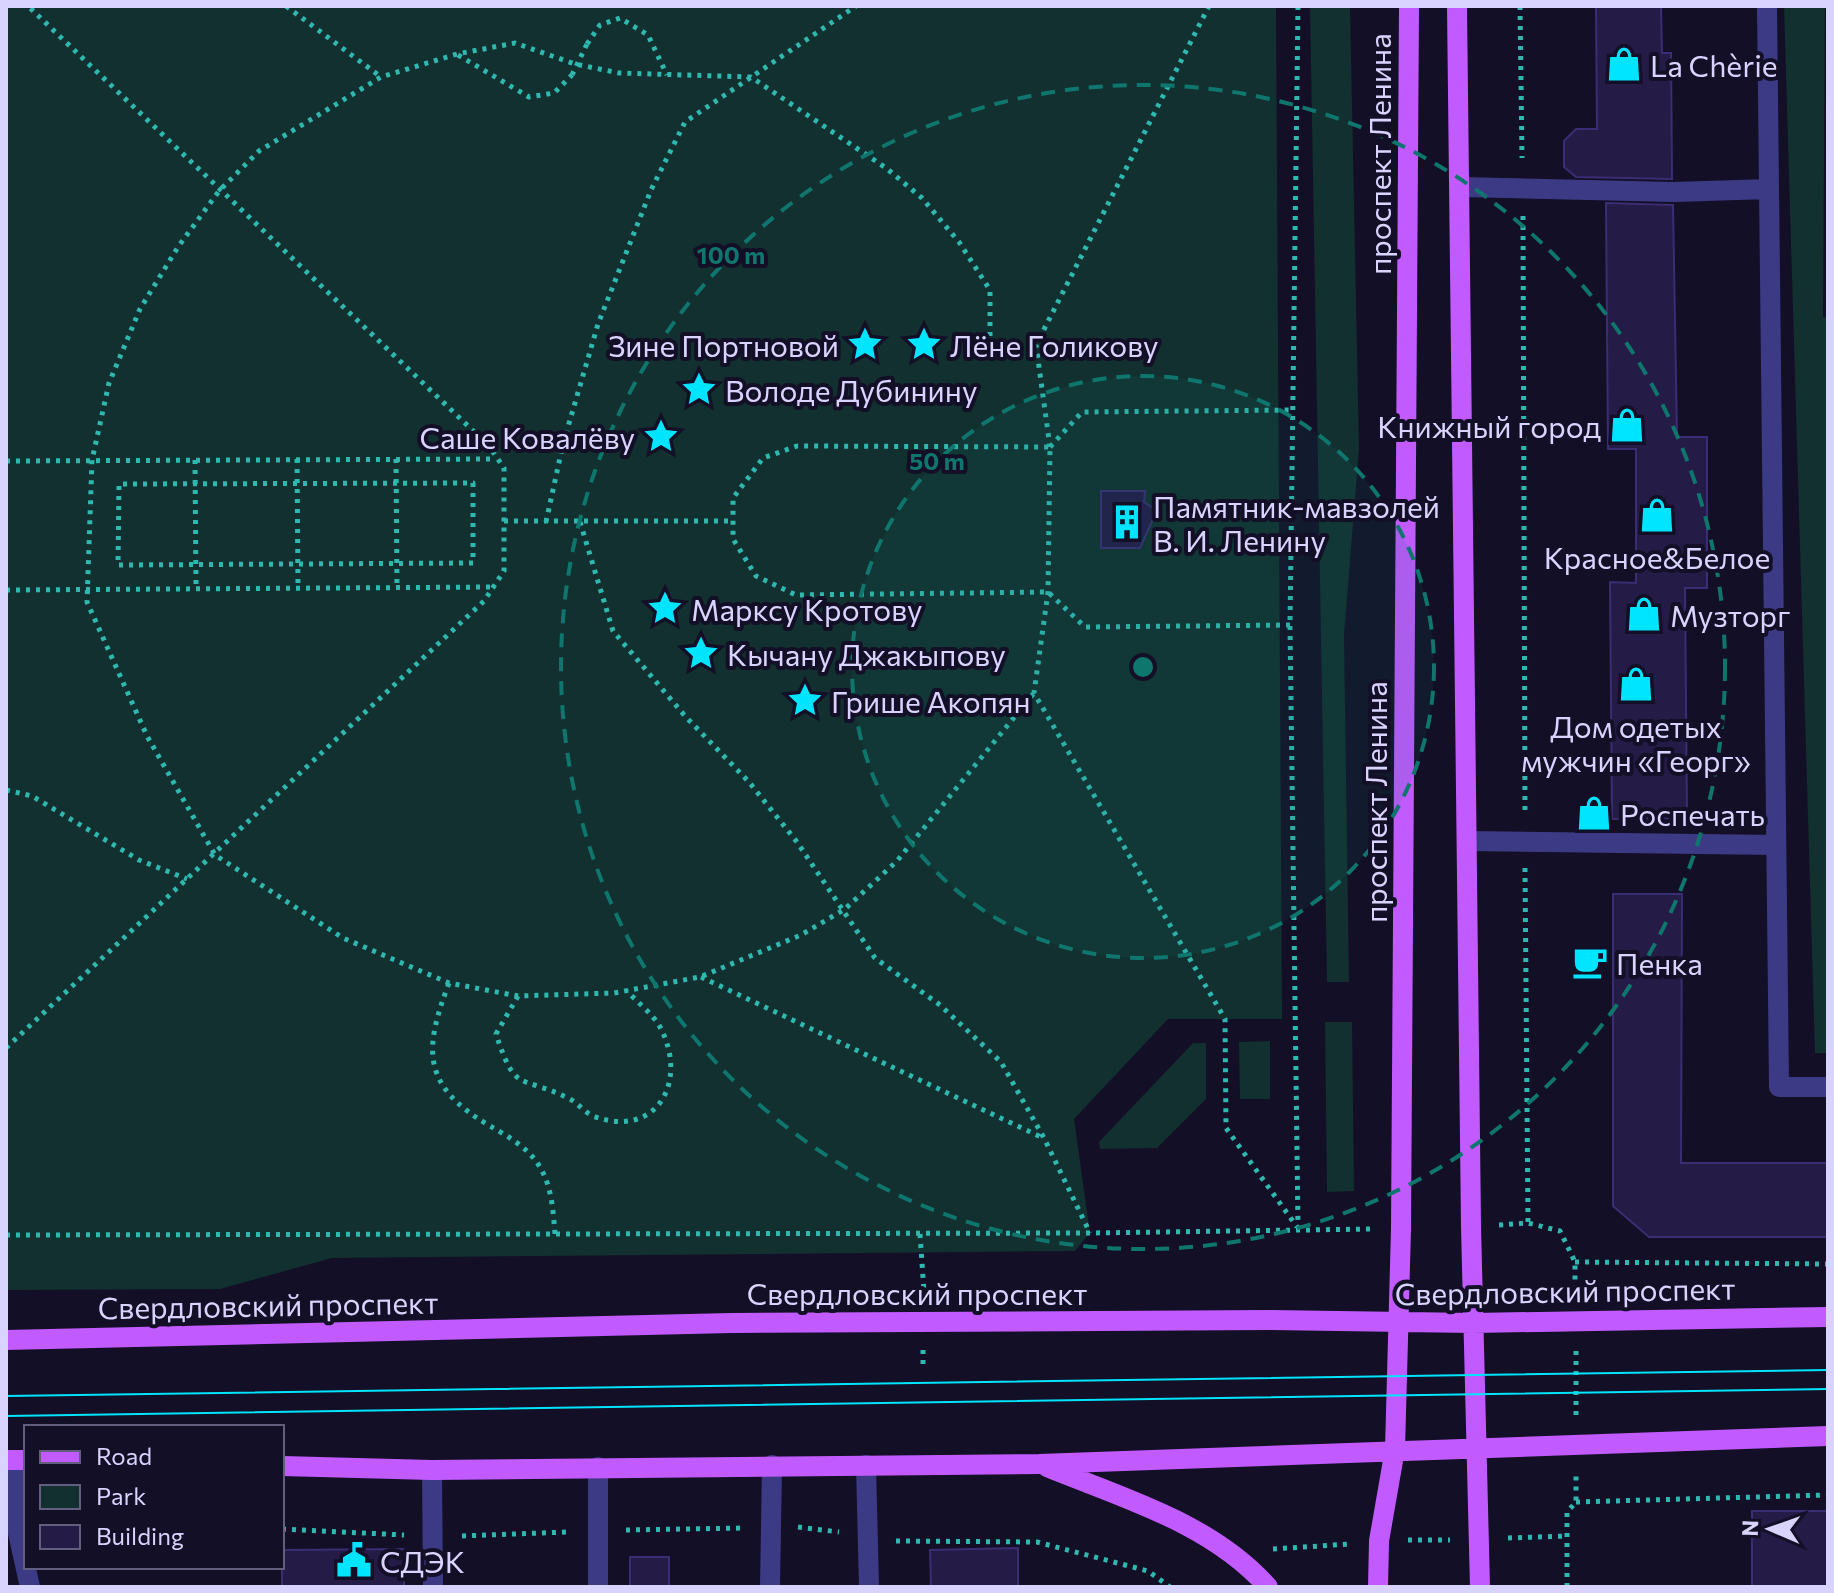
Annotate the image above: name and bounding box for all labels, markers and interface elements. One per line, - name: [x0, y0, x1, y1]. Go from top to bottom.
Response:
- street label: проспект Ленина: [1360, 33, 1397, 275]
- shop icon: La Chèrie: [1605, 45, 1643, 83]
- place label: La Chèrie: [1650, 46, 1778, 83]
- text: 100 m: [697, 240, 765, 269]
- place icon: Зине Портновой: [846, 325, 884, 363]
- place icon: Лёне Голикову: [905, 325, 943, 363]
- place label: Зине Портновой: [608, 326, 839, 363]
- place label: Лёне Голикову: [950, 326, 1159, 363]
- place icon: Володе Дубинину: [680, 370, 718, 408]
- place label: Володе Дубинину: [725, 371, 977, 408]
- shop icon: Книжный город: [1608, 406, 1646, 444]
- place label: Книжный город: [1377, 407, 1601, 444]
- place icon: Саше Ковалёву: [642, 417, 680, 455]
- place label: Саше Ковалёву: [419, 418, 635, 455]
- text: 50 m: [909, 446, 965, 475]
- place label: Памятник-мавзолей В. И. Ленину: [1153, 487, 1440, 558]
- shop icon: Красное&Белое: [1638, 496, 1676, 534]
- building icon: Памятник-мавзолей В. И. Ленину: [1108, 503, 1146, 541]
- place label: Красное&Белое: [1544, 538, 1770, 575]
- place icon: Марксу Кротову: [646, 589, 684, 627]
- place label: Марксу Кротову: [691, 590, 923, 627]
- shop icon: Музторг: [1625, 595, 1663, 633]
- place label: Музторг: [1670, 596, 1790, 633]
- place icon: Кычану Джакыпову: [682, 634, 720, 672]
- place label: Кычану Джакыпову: [727, 635, 1006, 672]
- centre of rings: [1129, 653, 1157, 681]
- shop icon: Дом одетых мужчин «Георг»: [1617, 665, 1655, 703]
- place icon: Грише Акопян: [786, 681, 824, 719]
- street label: проспект Ленина: [1356, 681, 1393, 923]
- place label: Грише Акопян: [831, 682, 1031, 719]
- place label: Дом одетых мужчин «Георг»: [1521, 707, 1751, 778]
- shop icon: Роспечать: [1575, 794, 1613, 832]
- place label: Роспечать: [1620, 795, 1765, 832]
- cafe icon: Пенка: [1571, 943, 1609, 981]
- place label: Пенка: [1616, 944, 1703, 981]
- street label: Свердловский проспект: [1394, 1269, 1736, 1311]
- street label: Свердловский проспект: [747, 1274, 1087, 1311]
- street label: Свердловский проспект: [97, 1283, 439, 1325]
- legend: [24, 1425, 284, 1569]
- text: Road: [96, 1441, 152, 1470]
- text: Park: [96, 1481, 146, 1510]
- north arrow: [1730, 1489, 1810, 1569]
- text: N: [1736, 1520, 1763, 1537]
- text: Building: [96, 1521, 184, 1550]
- public building icon: СДЭК: [335, 1541, 373, 1579]
- place label: СДЭК: [380, 1542, 465, 1579]

